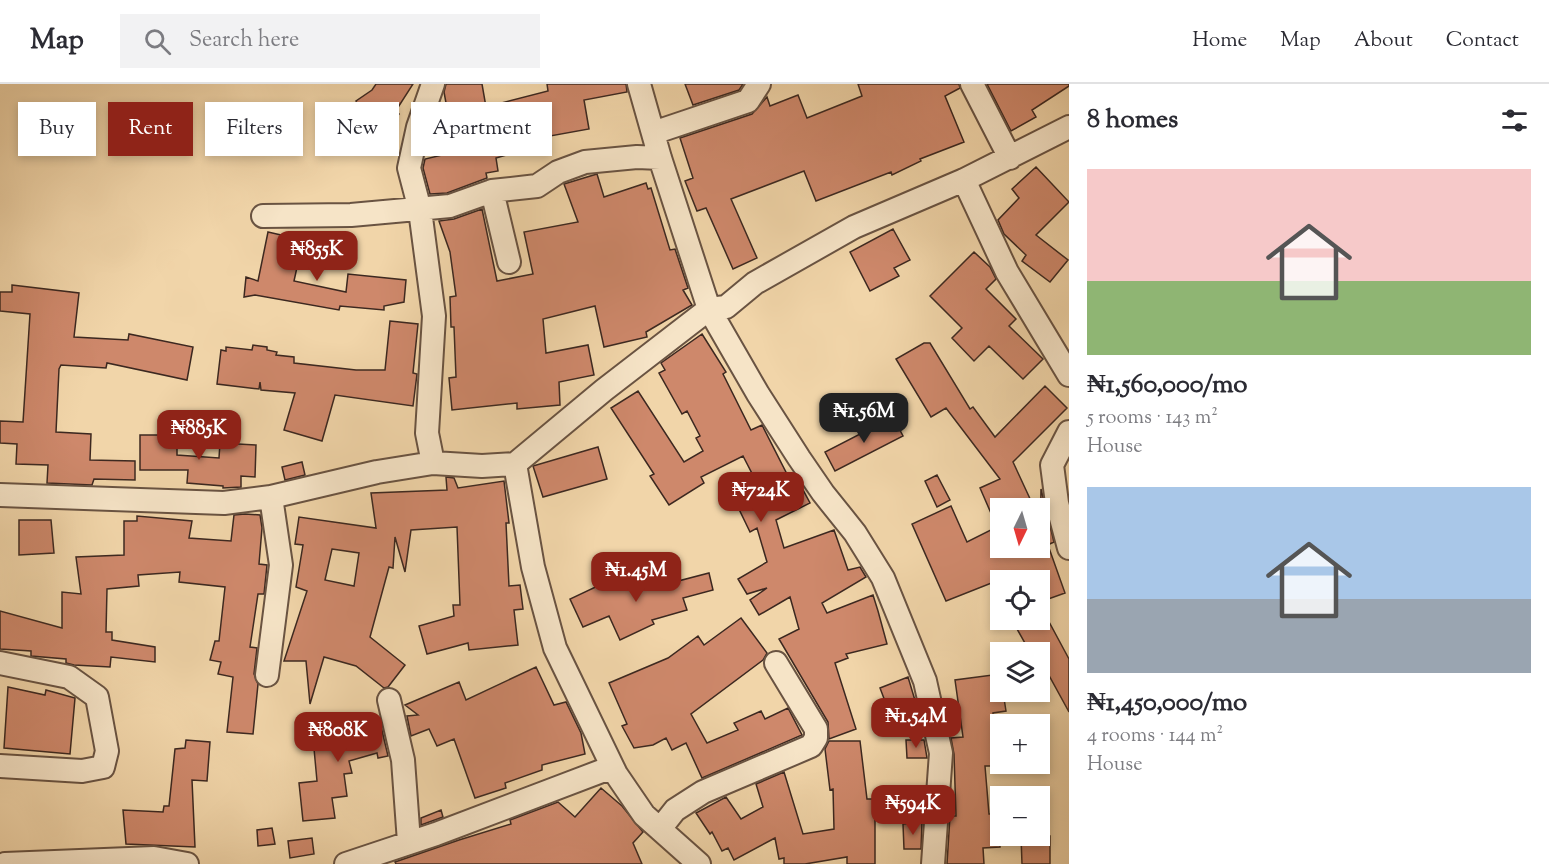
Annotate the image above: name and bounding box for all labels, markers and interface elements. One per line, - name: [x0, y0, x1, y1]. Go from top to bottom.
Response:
- search box: [120, 14, 540, 68]
- text: Map: [30, 21, 84, 61]
- icon: search: [141, 25, 174, 58]
- text: Search here: [189, 25, 299, 57]
- text: Home: [1192, 26, 1247, 56]
- text: Map: [1280, 26, 1321, 56]
- text: About: [1354, 26, 1413, 56]
- text: Contact: [1446, 26, 1519, 56]
- chip: Buy: [18, 102, 96, 156]
- chip: Rent: [108, 102, 193, 156]
- chip: Filters: [205, 102, 303, 156]
- chip: New: [315, 102, 399, 156]
- chip: Apartment: [411, 102, 552, 156]
- text: 8 homes: [1087, 102, 1178, 139]
- icon: filters: [1498, 104, 1531, 137]
- icon: home: [1255, 208, 1363, 316]
- pin: ₦855K: [275, 231, 359, 282]
- text: ₦855K: [291, 236, 343, 265]
- text: ₦1,560,000/mo: [1087, 367, 1247, 404]
- pin: ₦1.56M: [815, 393, 913, 444]
- text: ₦1.56M: [833, 398, 895, 427]
- text: 5 rooms · 143 m²: [1087, 404, 1218, 433]
- pin: ₦885K: [157, 410, 241, 461]
- text: ₦885K: [171, 415, 227, 444]
- text: House: [1087, 433, 1142, 462]
- pin: ₦724K: [719, 472, 803, 523]
- text: ₦724K: [732, 477, 790, 506]
- north arrow: [990, 498, 1050, 558]
- map controls: [990, 498, 1050, 846]
- icon: home: [1255, 526, 1363, 634]
- pin: ₦1.45M: [587, 552, 685, 603]
- text: ₦1.45M: [605, 557, 667, 586]
- button: locate: [990, 570, 1050, 630]
- button: layers: [990, 642, 1050, 702]
- text: ₦1,450,000/mo: [1087, 685, 1247, 722]
- pin: ₦1.54M: [867, 698, 965, 749]
- text: ₦1.54M: [885, 703, 947, 732]
- pin: ₦808K: [296, 712, 380, 763]
- button: +: [990, 714, 1050, 774]
- text: ₦808K: [308, 717, 368, 746]
- text: 4 rooms · 144 m²: [1087, 722, 1223, 751]
- text: House: [1087, 751, 1142, 780]
- pin: ₦594K: [871, 785, 955, 836]
- button: −: [990, 786, 1050, 846]
- text: ₦594K: [885, 790, 941, 819]

